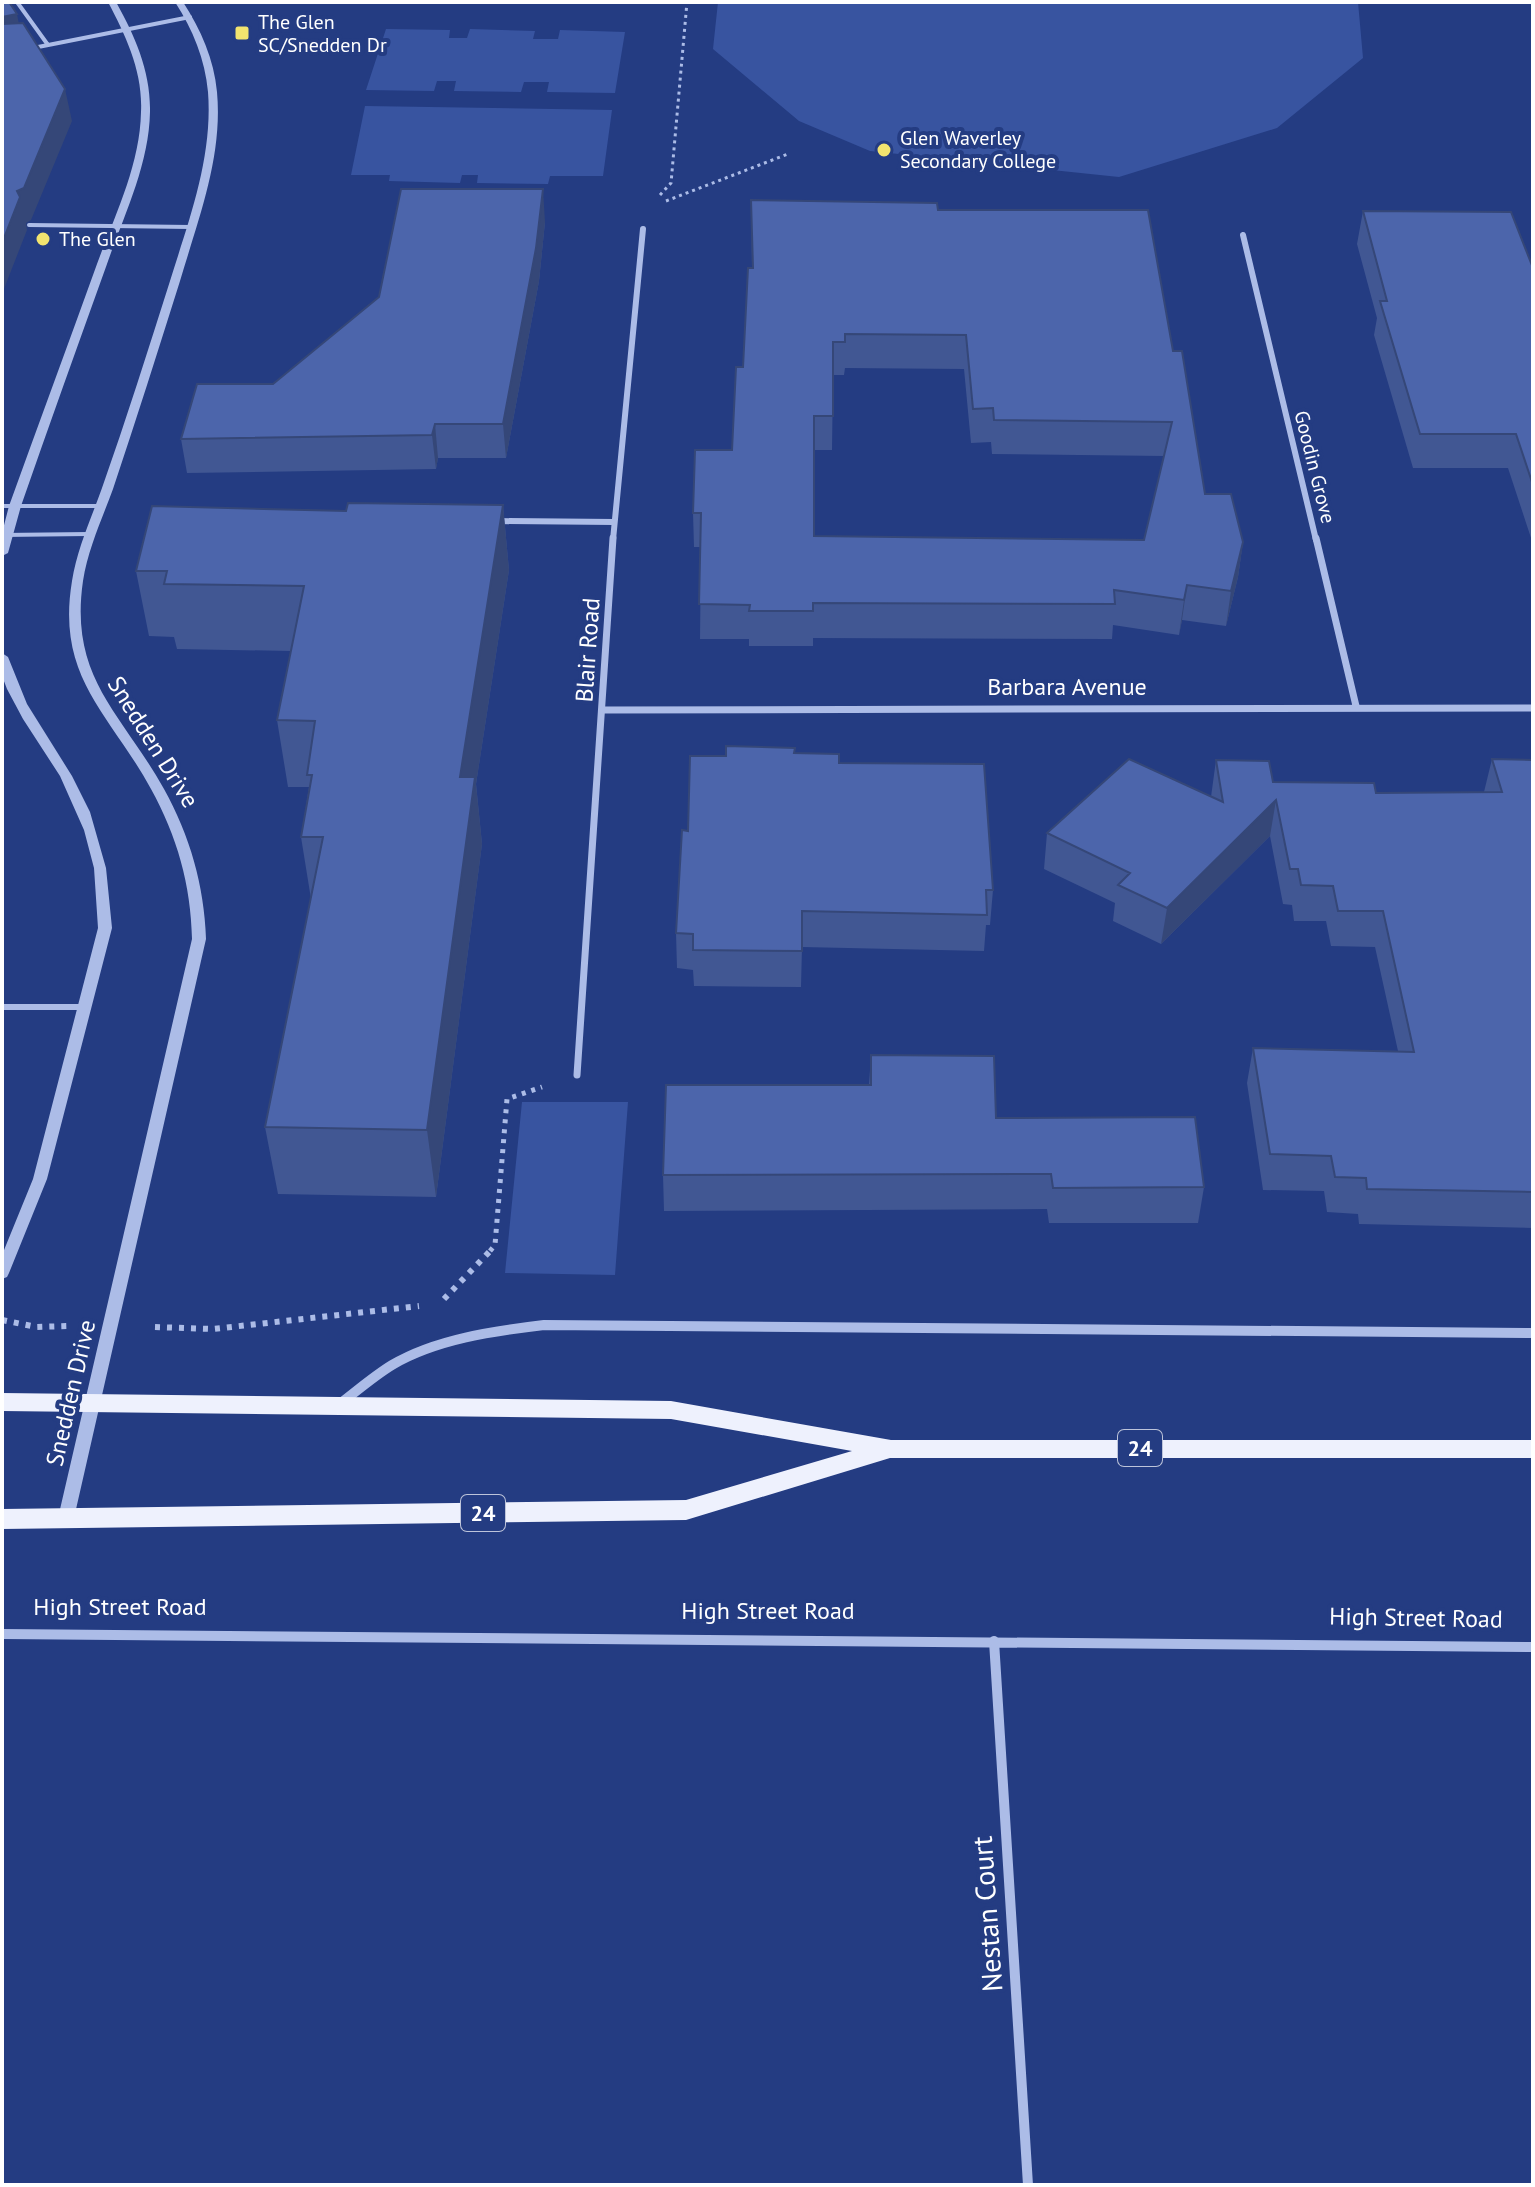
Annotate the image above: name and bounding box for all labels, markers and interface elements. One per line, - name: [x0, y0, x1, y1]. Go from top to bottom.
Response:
- place label: The Glen SC/Snedden Dr: [258, 9, 387, 58]
- marker: The Glen SC/Snedden Dr: [233, 24, 251, 42]
- place label: Glen Waverley Secondary College: [900, 125, 1056, 174]
- marker: Glen Waverley Secondary College: [875, 141, 893, 159]
- place label: The Glen: [59, 226, 136, 252]
- marker: The Glen: [34, 230, 52, 248]
- street label: Goodin Grove: [1288, 408, 1342, 526]
- street label: Blair Road: [568, 597, 607, 703]
- street label: Snedden Drive: [101, 670, 206, 813]
- street label: Barbara Avenue: [987, 671, 1147, 702]
- street label: Snedden Drive: [39, 1317, 102, 1469]
- road number: 24: [1118, 1430, 1162, 1466]
- road number: 24: [461, 1495, 505, 1531]
- street label: High Street Road: [33, 1591, 207, 1622]
- street label: High Street Road: [681, 1595, 855, 1626]
- street label: High Street Road: [1329, 1600, 1503, 1635]
- street label: Nestan Court: [963, 1834, 1010, 1993]

